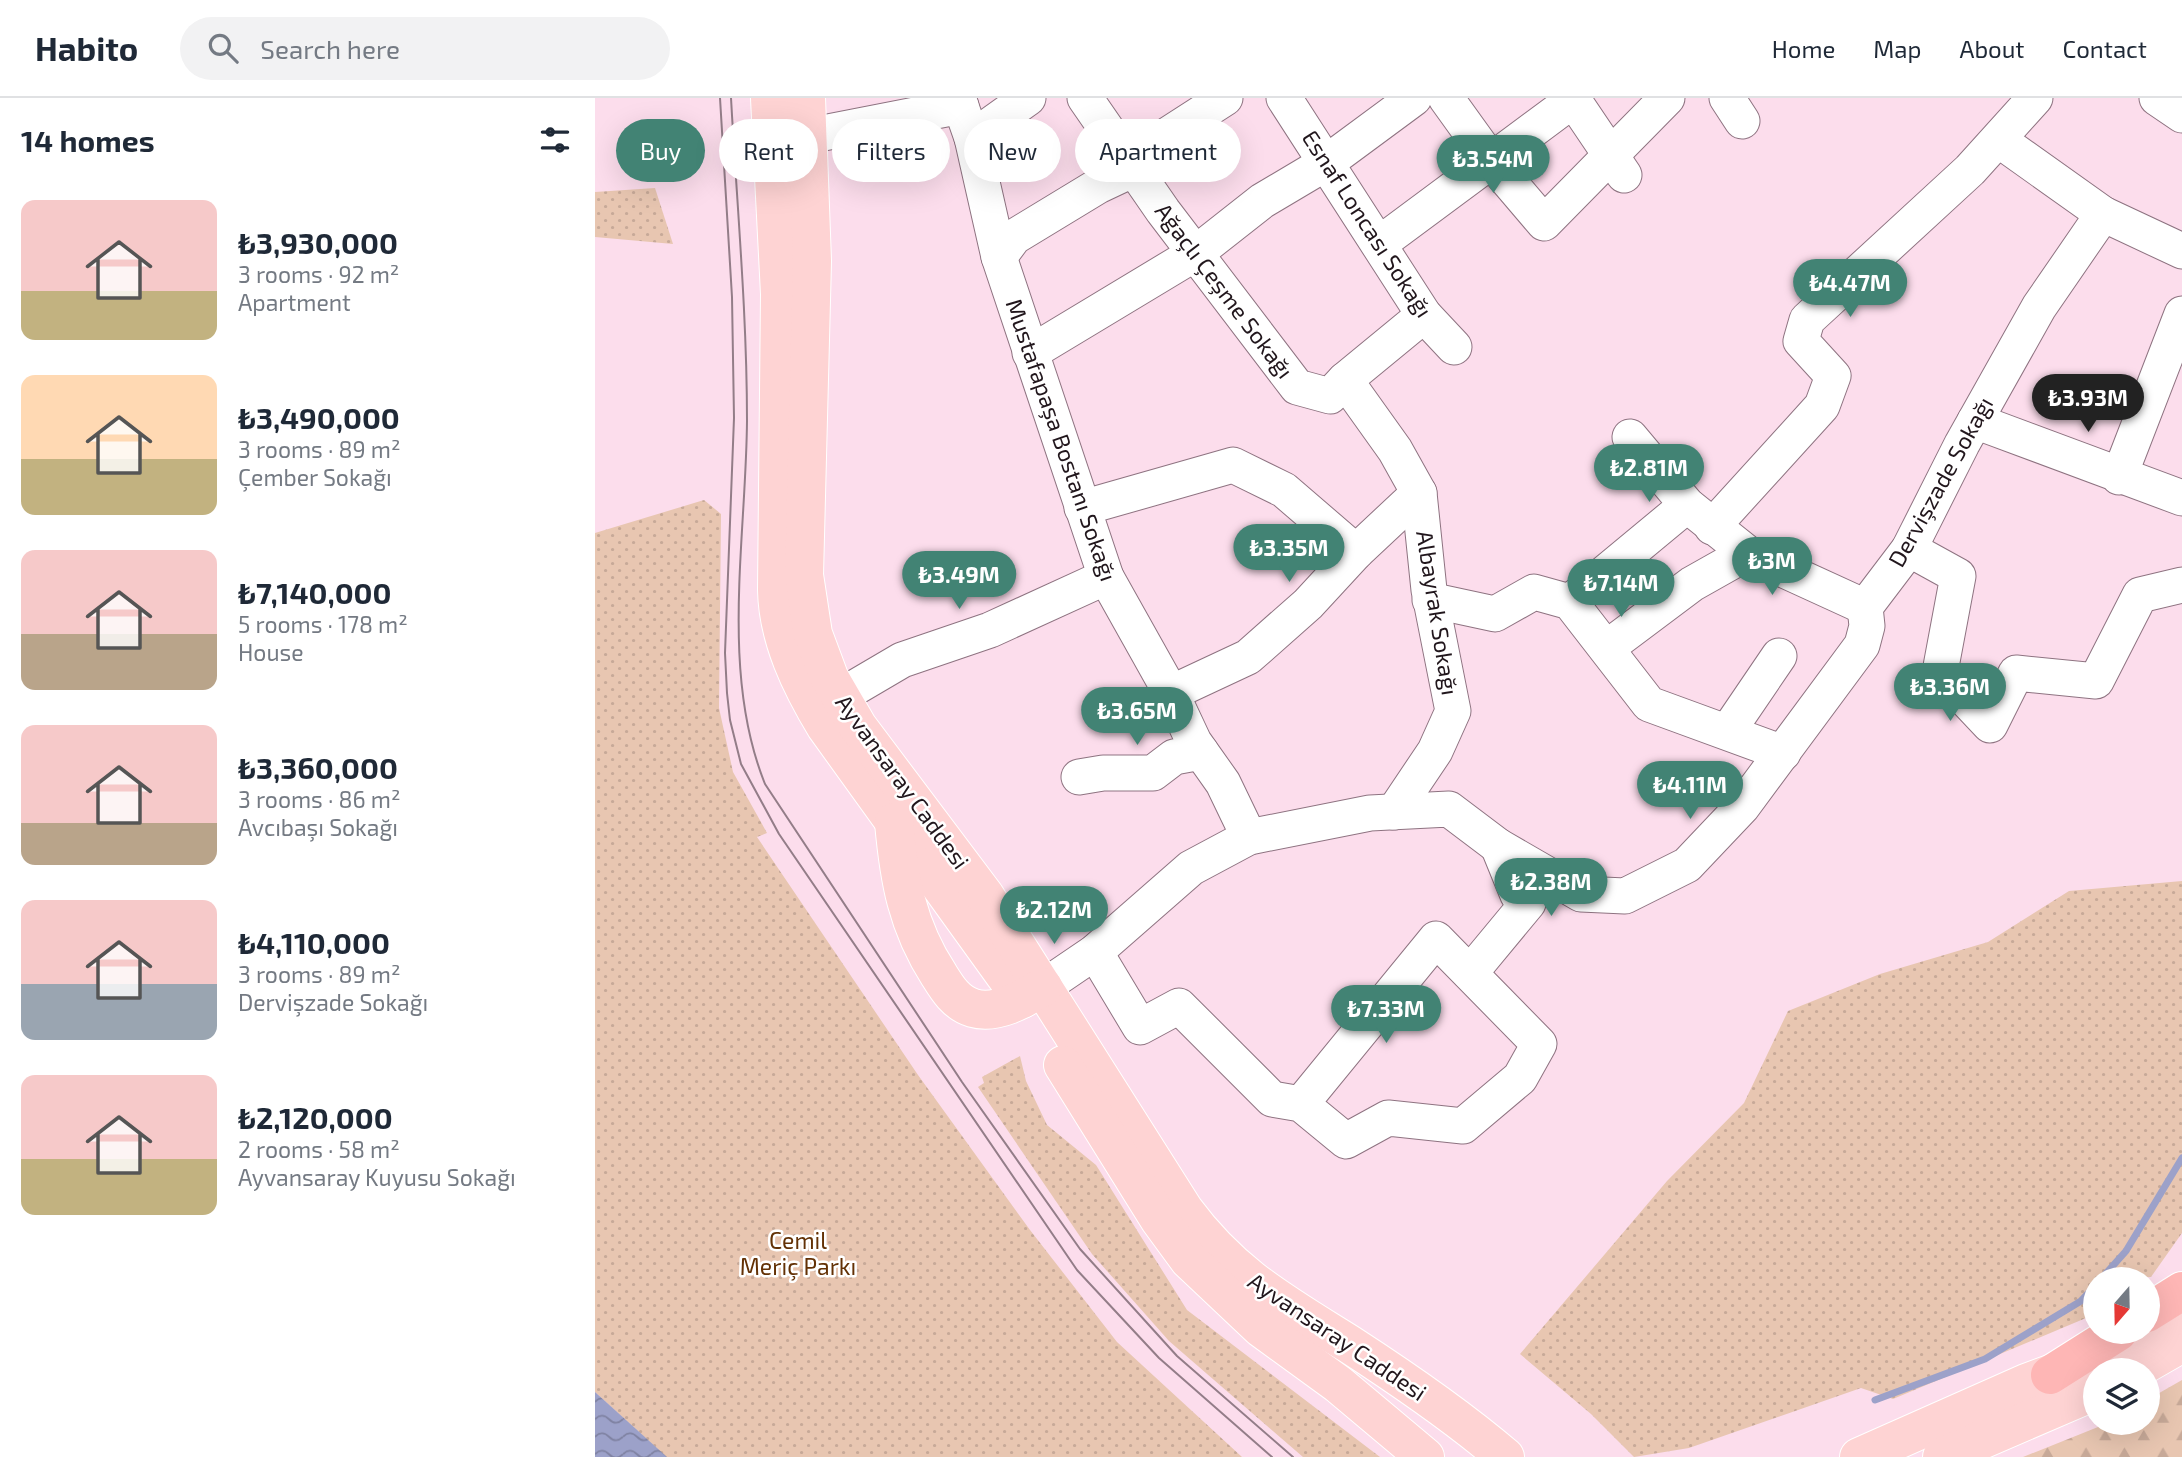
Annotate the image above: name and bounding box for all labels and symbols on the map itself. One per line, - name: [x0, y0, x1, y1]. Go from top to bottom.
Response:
- street label: Esnaf Loncası Sokağı: [1297, 125, 1439, 322]
- pin: ₺3.54M: [1436, 136, 1550, 195]
- street label: Ağaçlı Çeşme Sokağı: [1149, 197, 1300, 384]
- pin: ₺4.47M: [1793, 260, 1907, 319]
- street label: Mustafapaşa Bostanı Sokağı: [999, 295, 1123, 585]
- pin: ₺3.93M: [2031, 374, 2145, 434]
- street label: Dervişzade Sokağı: [1882, 392, 1999, 572]
- pin: ₺2.81M: [1592, 444, 1706, 504]
- pin: ₺3.35M: [1232, 524, 1346, 584]
- street label: Albayrak Sokağı: [1411, 528, 1465, 697]
- pin: ₺3M: [1738, 538, 1806, 597]
- pin: ₺3.49M: [902, 552, 1016, 611]
- pin: ₺7.14M: [1564, 560, 1678, 619]
- pin: ₺3.36M: [1893, 664, 2007, 723]
- pin: ₺3.65M: [1080, 688, 1194, 747]
- street label: Ayvansaray Caddesi: [830, 689, 976, 874]
- pin: ₺4.11M: [1633, 762, 1747, 821]
- pin: ₺2.38M: [1494, 858, 1608, 918]
- pin: ₺2.12M: [997, 886, 1111, 946]
- pin: ₺7.33M: [1329, 986, 1443, 1045]
- park label: Cemil Meriç Parkı: [740, 1226, 856, 1281]
- street label: Ayvansaray Caddesi: [1243, 1266, 1432, 1406]
- north arrow: [2083, 1267, 2159, 1344]

